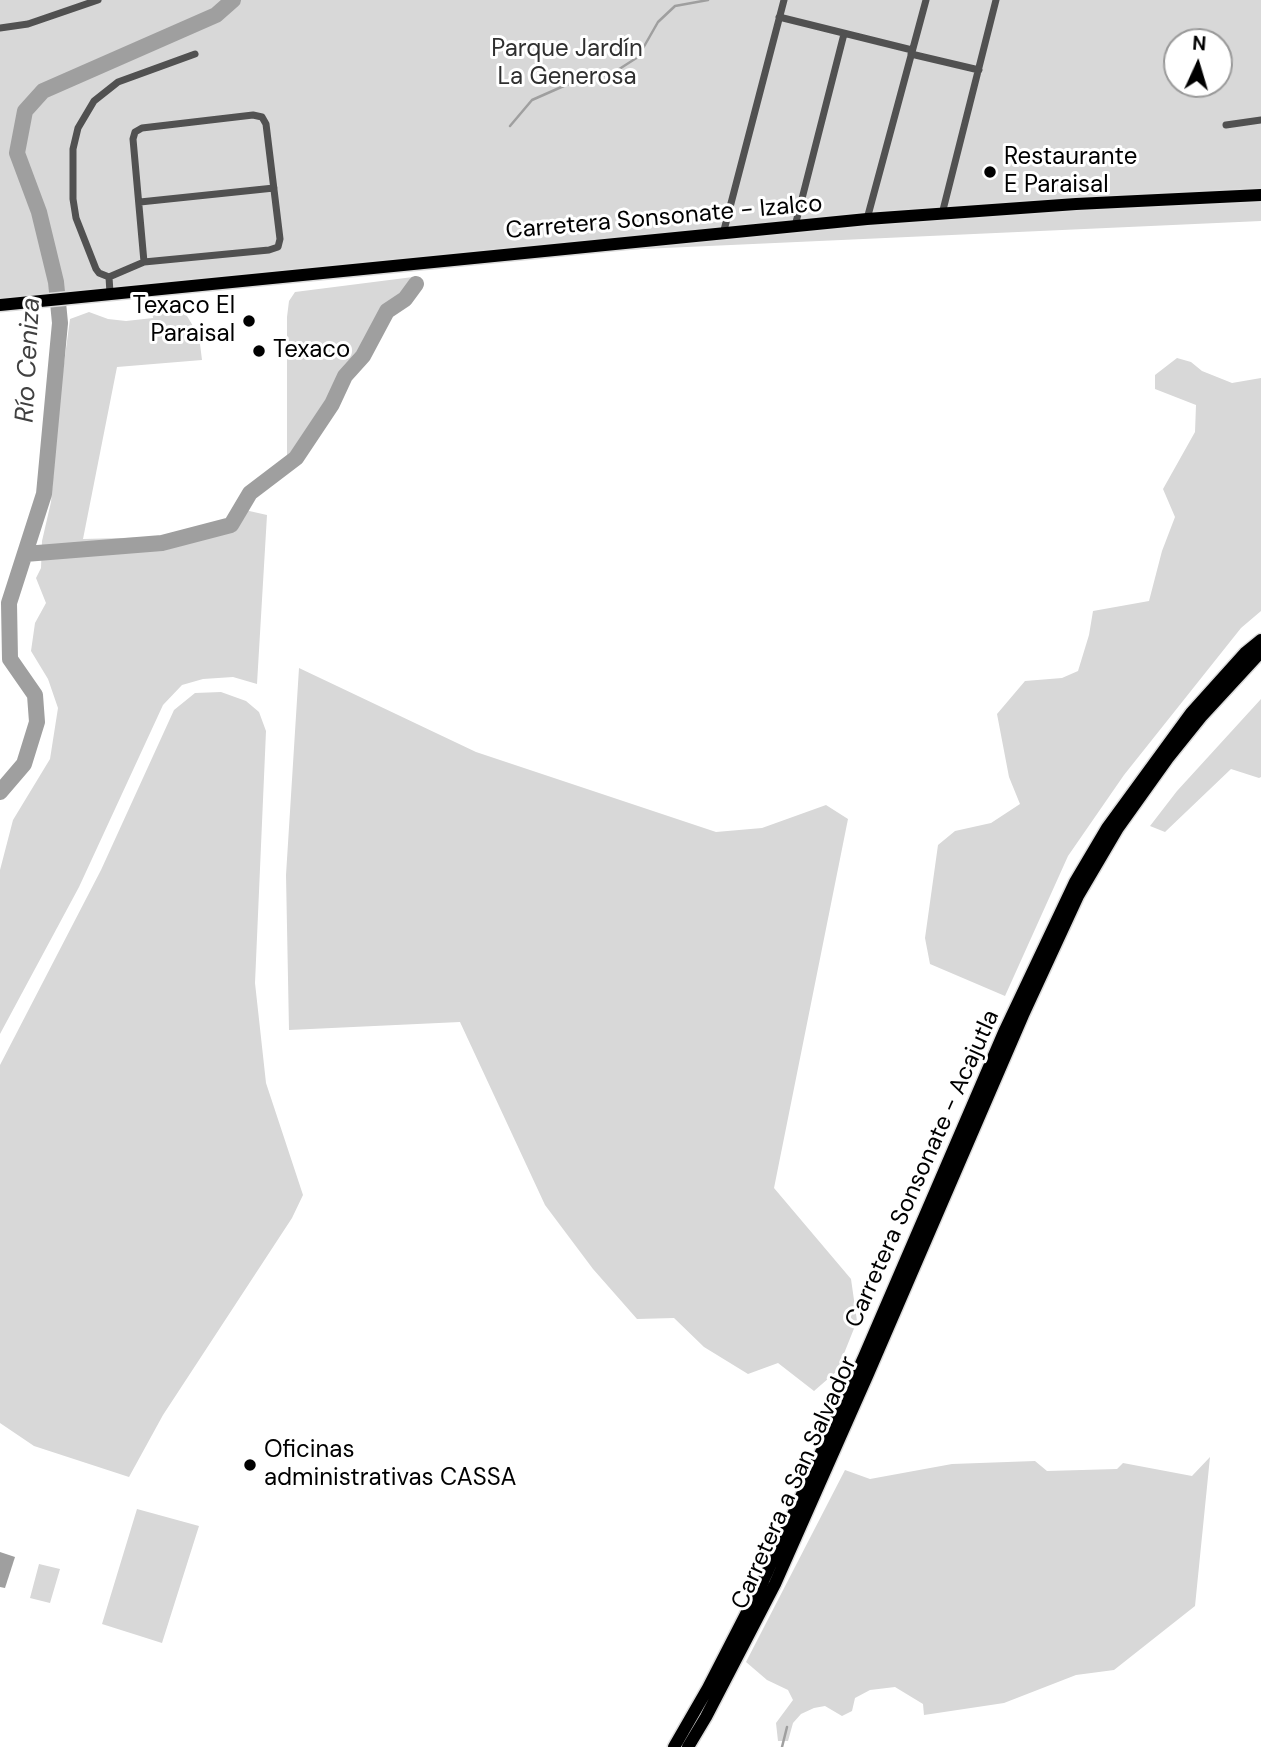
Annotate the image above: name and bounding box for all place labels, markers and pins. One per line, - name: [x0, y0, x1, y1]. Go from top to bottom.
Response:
- place label: Restaurante E Paraisal: [1004, 144, 1137, 200]
- marker: Restaurante E Paraisal: [982, 164, 998, 180]
- place label: Texaco El Paraisal: [132, 293, 235, 349]
- marker: Texaco El Paraisal: [241, 313, 257, 329]
- place label: Texaco: [273, 337, 350, 365]
- marker: Texaco: [251, 343, 267, 359]
- place label: Oficinas administrativas CASSA: [264, 1437, 517, 1493]
- marker: Oficinas administrativas CASSA: [242, 1457, 258, 1473]

